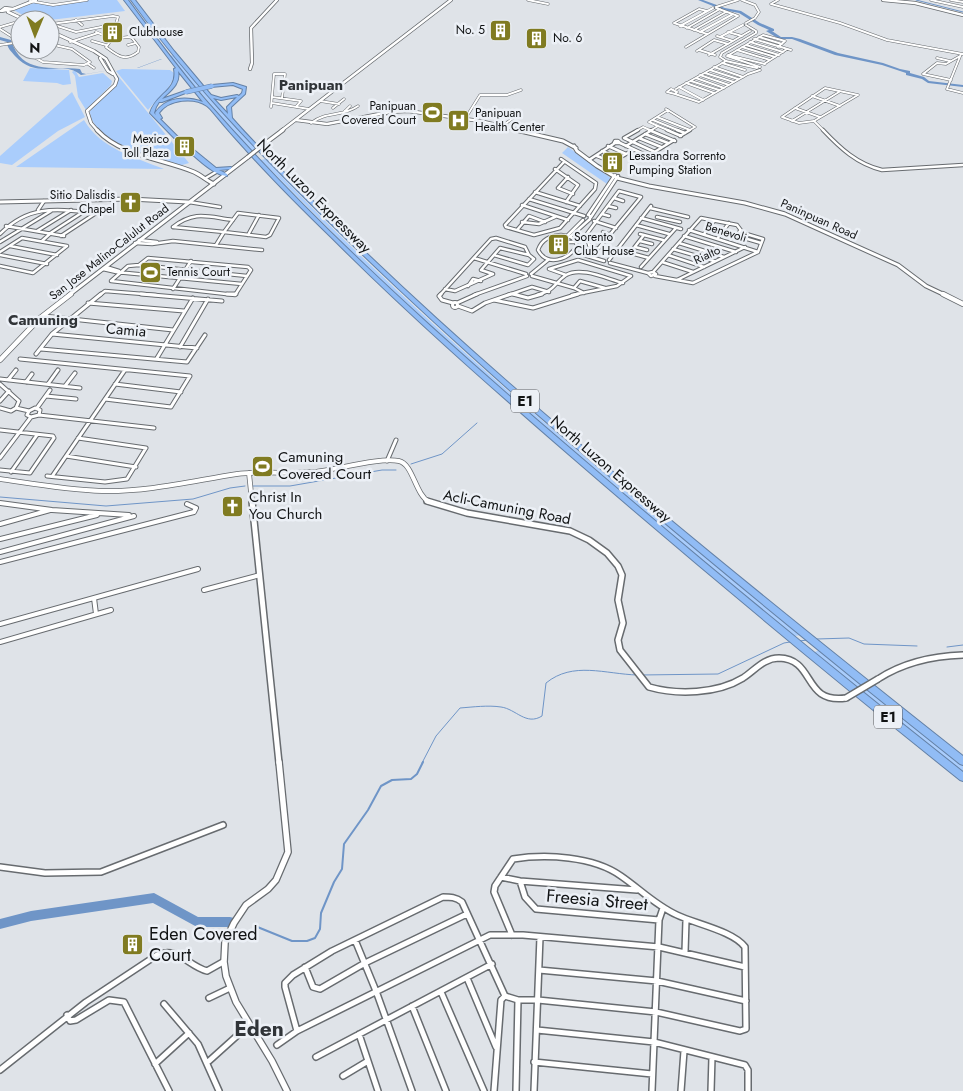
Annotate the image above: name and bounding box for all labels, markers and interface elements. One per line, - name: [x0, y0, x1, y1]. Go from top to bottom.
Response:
- north arrow: [10, 10, 60, 60]
- building icon: No. 5: [489, 18, 513, 42]
- building icon: Clubhouse: [101, 20, 125, 44]
- place label: No. 5: [456, 21, 485, 39]
- place label: Clubhouse: [129, 23, 183, 41]
- building icon: No. 6: [525, 26, 549, 50]
- place label: No. 6: [553, 29, 582, 47]
- text: N: [29, 38, 41, 58]
- district label: Panipuan: [279, 74, 343, 96]
- place label: Panipuan Covered Court: [342, 97, 416, 129]
- sports icon: Panipuan Covered Court: [420, 101, 444, 125]
- place label: Panipuan Health Center: [475, 104, 546, 136]
- hospital icon: Panipuan Health Center: [447, 108, 471, 132]
- place label: Mexico Toll Plaza: [123, 130, 169, 162]
- building icon: Mexico Toll Plaza: [173, 134, 197, 158]
- street label: North Luzon Expressway: [252, 134, 377, 259]
- place label: Lessandra Sorrento Pumping Station: [629, 147, 726, 179]
- building icon: Lessandra Sorrento Pumping Station: [601, 151, 625, 175]
- place label: Sitio Dalisdis Chapel: [50, 186, 115, 218]
- church icon: Sitio Dalisdis Chapel: [119, 190, 143, 214]
- street label: Paninpuan Road: [778, 194, 860, 244]
- street label: San Jose Malino-Calulut Road: [45, 199, 173, 305]
- street label: Benevoli: [703, 217, 749, 247]
- place label: Sorento Club House: [574, 228, 634, 260]
- building icon: Sorento Club House: [546, 232, 570, 256]
- street label: Rialto: [691, 241, 724, 269]
- sports icon: Tennis Court: [139, 260, 163, 284]
- place label: Tennis Court: [167, 263, 230, 281]
- district label: Camuning: [8, 309, 78, 331]
- street label: Camia: [105, 317, 147, 343]
- road number: E1: [511, 390, 539, 412]
- street label: North Luzon Expressway: [546, 410, 677, 528]
- place label: Camuning Covered Court: [278, 446, 372, 485]
- sports icon: Camuning Covered Court: [250, 454, 274, 478]
- street label: Acli-Camuning Road: [441, 484, 573, 530]
- place label: Christ In You Church: [249, 486, 322, 525]
- church icon: Christ In You Church: [221, 494, 245, 518]
- road number: E1: [874, 706, 902, 729]
- street label: Freesia Street: [545, 883, 650, 917]
- place label: Eden Covered Court: [149, 921, 258, 968]
- building icon: Eden Covered Court: [121, 932, 145, 956]
- district label: Eden: [234, 1014, 284, 1044]

